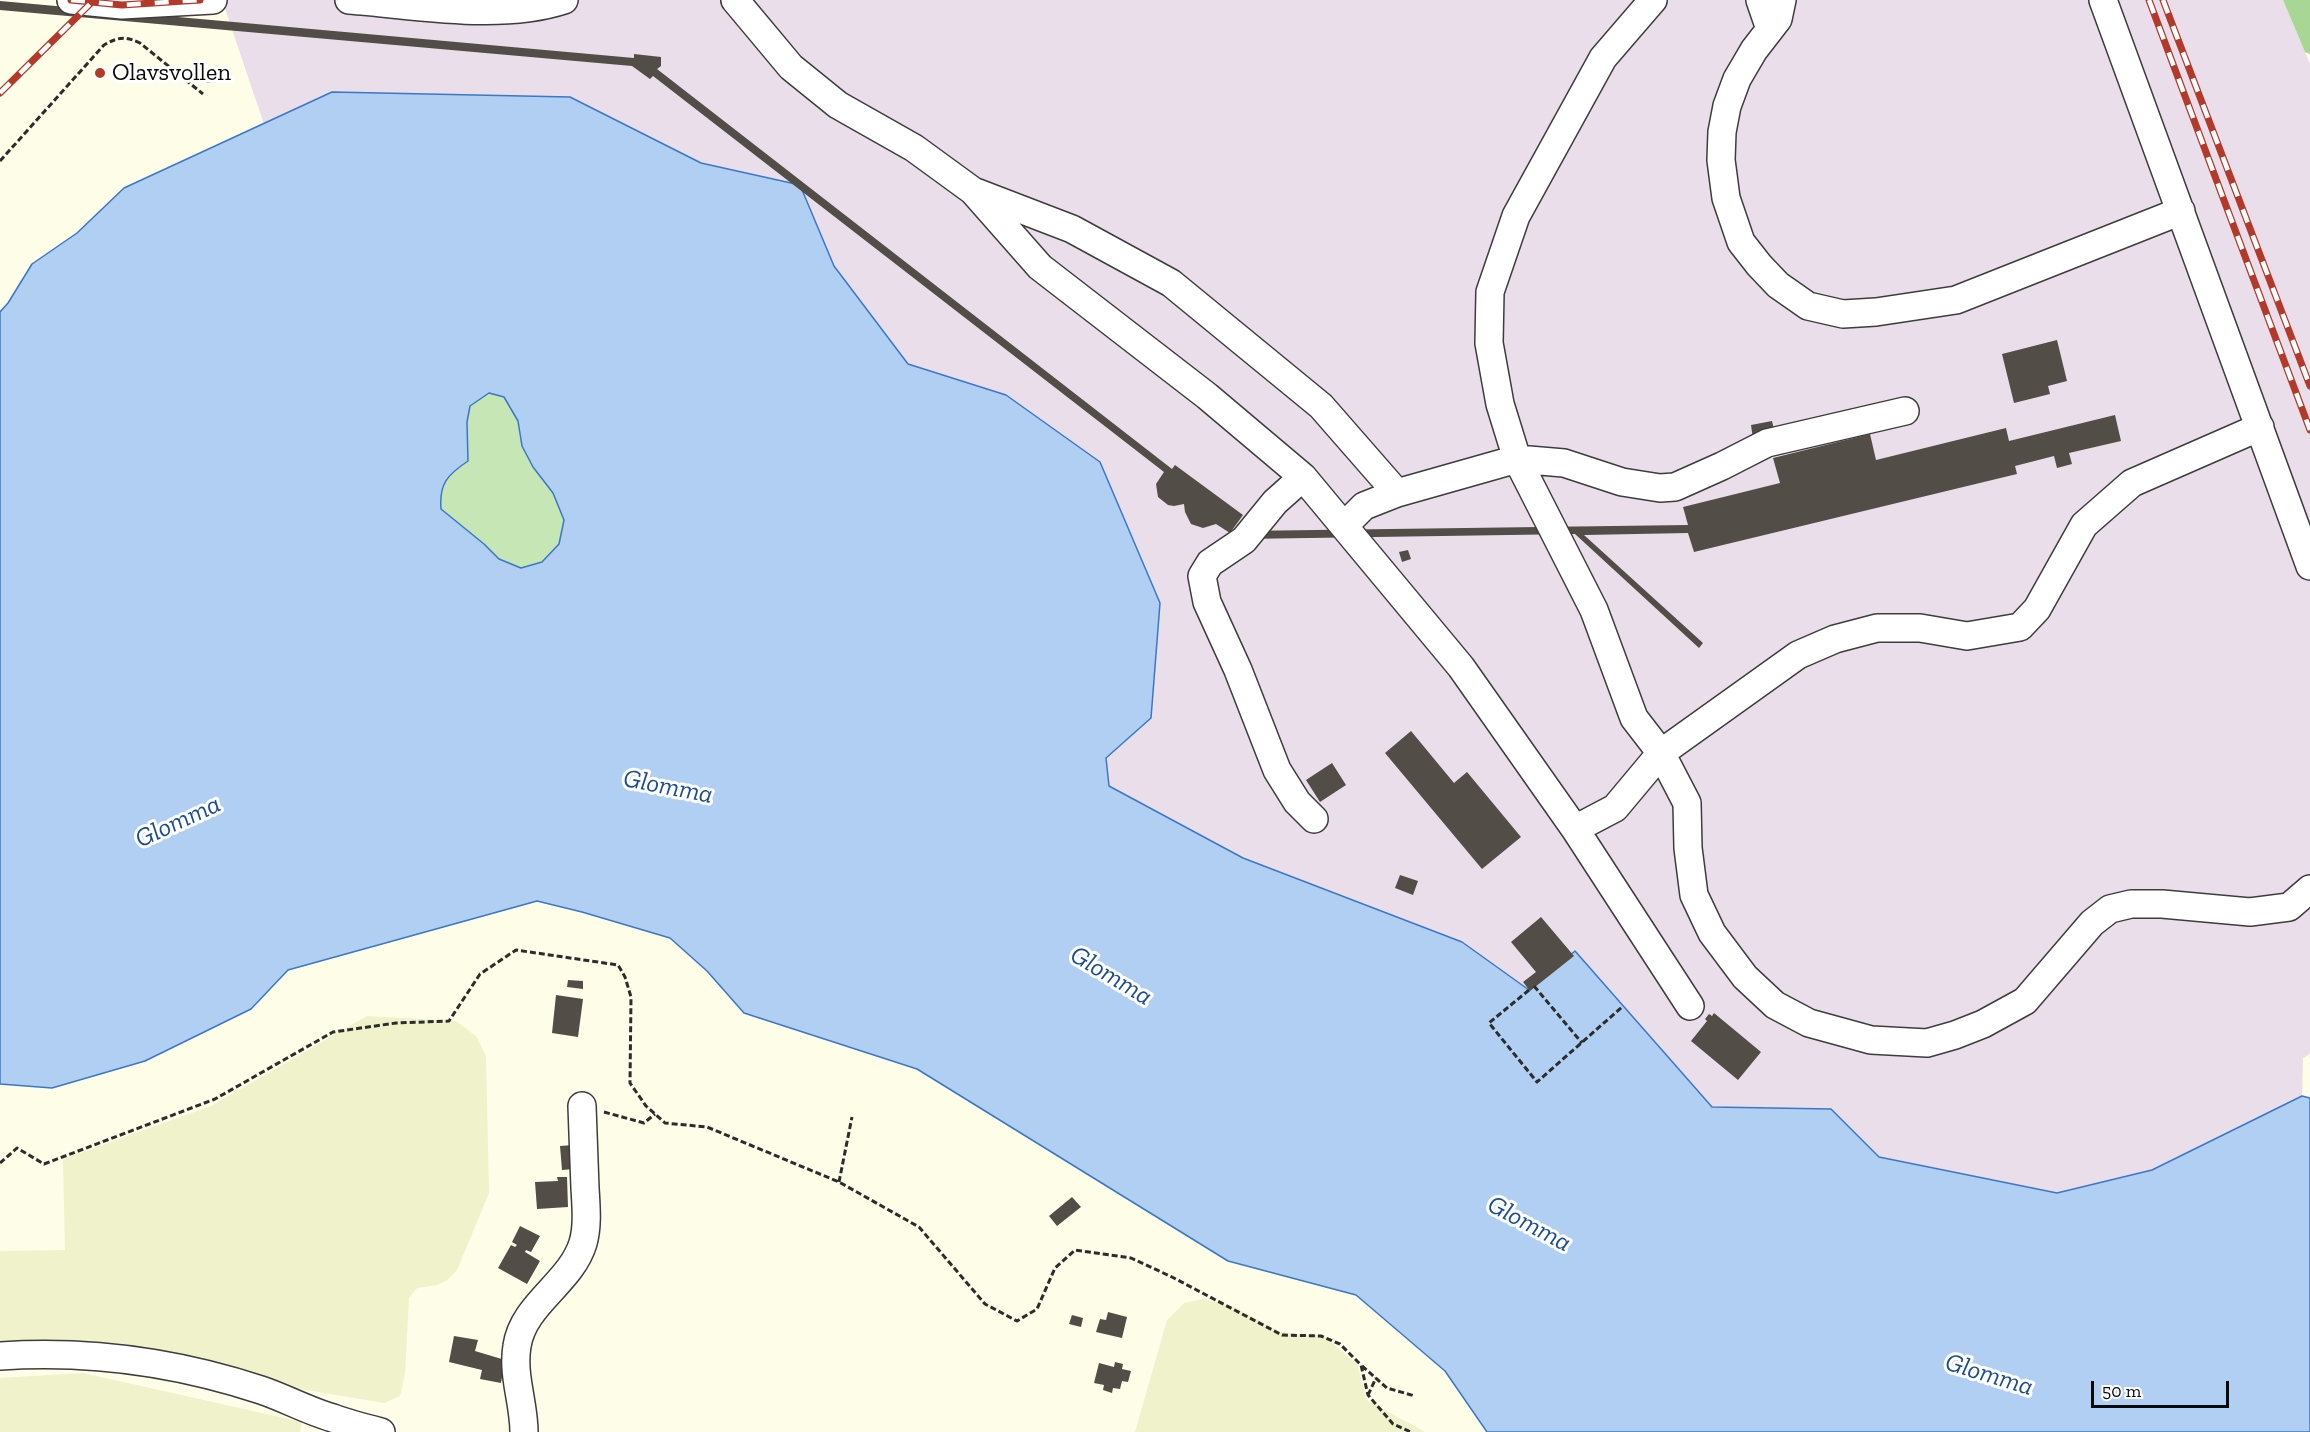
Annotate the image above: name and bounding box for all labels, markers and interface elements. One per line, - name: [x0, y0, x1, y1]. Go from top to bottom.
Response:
- place label: Olavsvollen: [112, 59, 231, 87]
- marker: Olavsvollen: [93, 66, 107, 80]
- water label: Glomma: [621, 763, 715, 811]
- water label: Glomma: [130, 789, 226, 855]
- water label: Glomma: [1064, 939, 1158, 1013]
- water label: Glomma: [1482, 1189, 1576, 1259]
- water label: Glomma: [1941, 1347, 2037, 1403]
- scale bar: [2094, 1369, 2232, 1407]
- text: 50 m: [2102, 1380, 2141, 1402]

